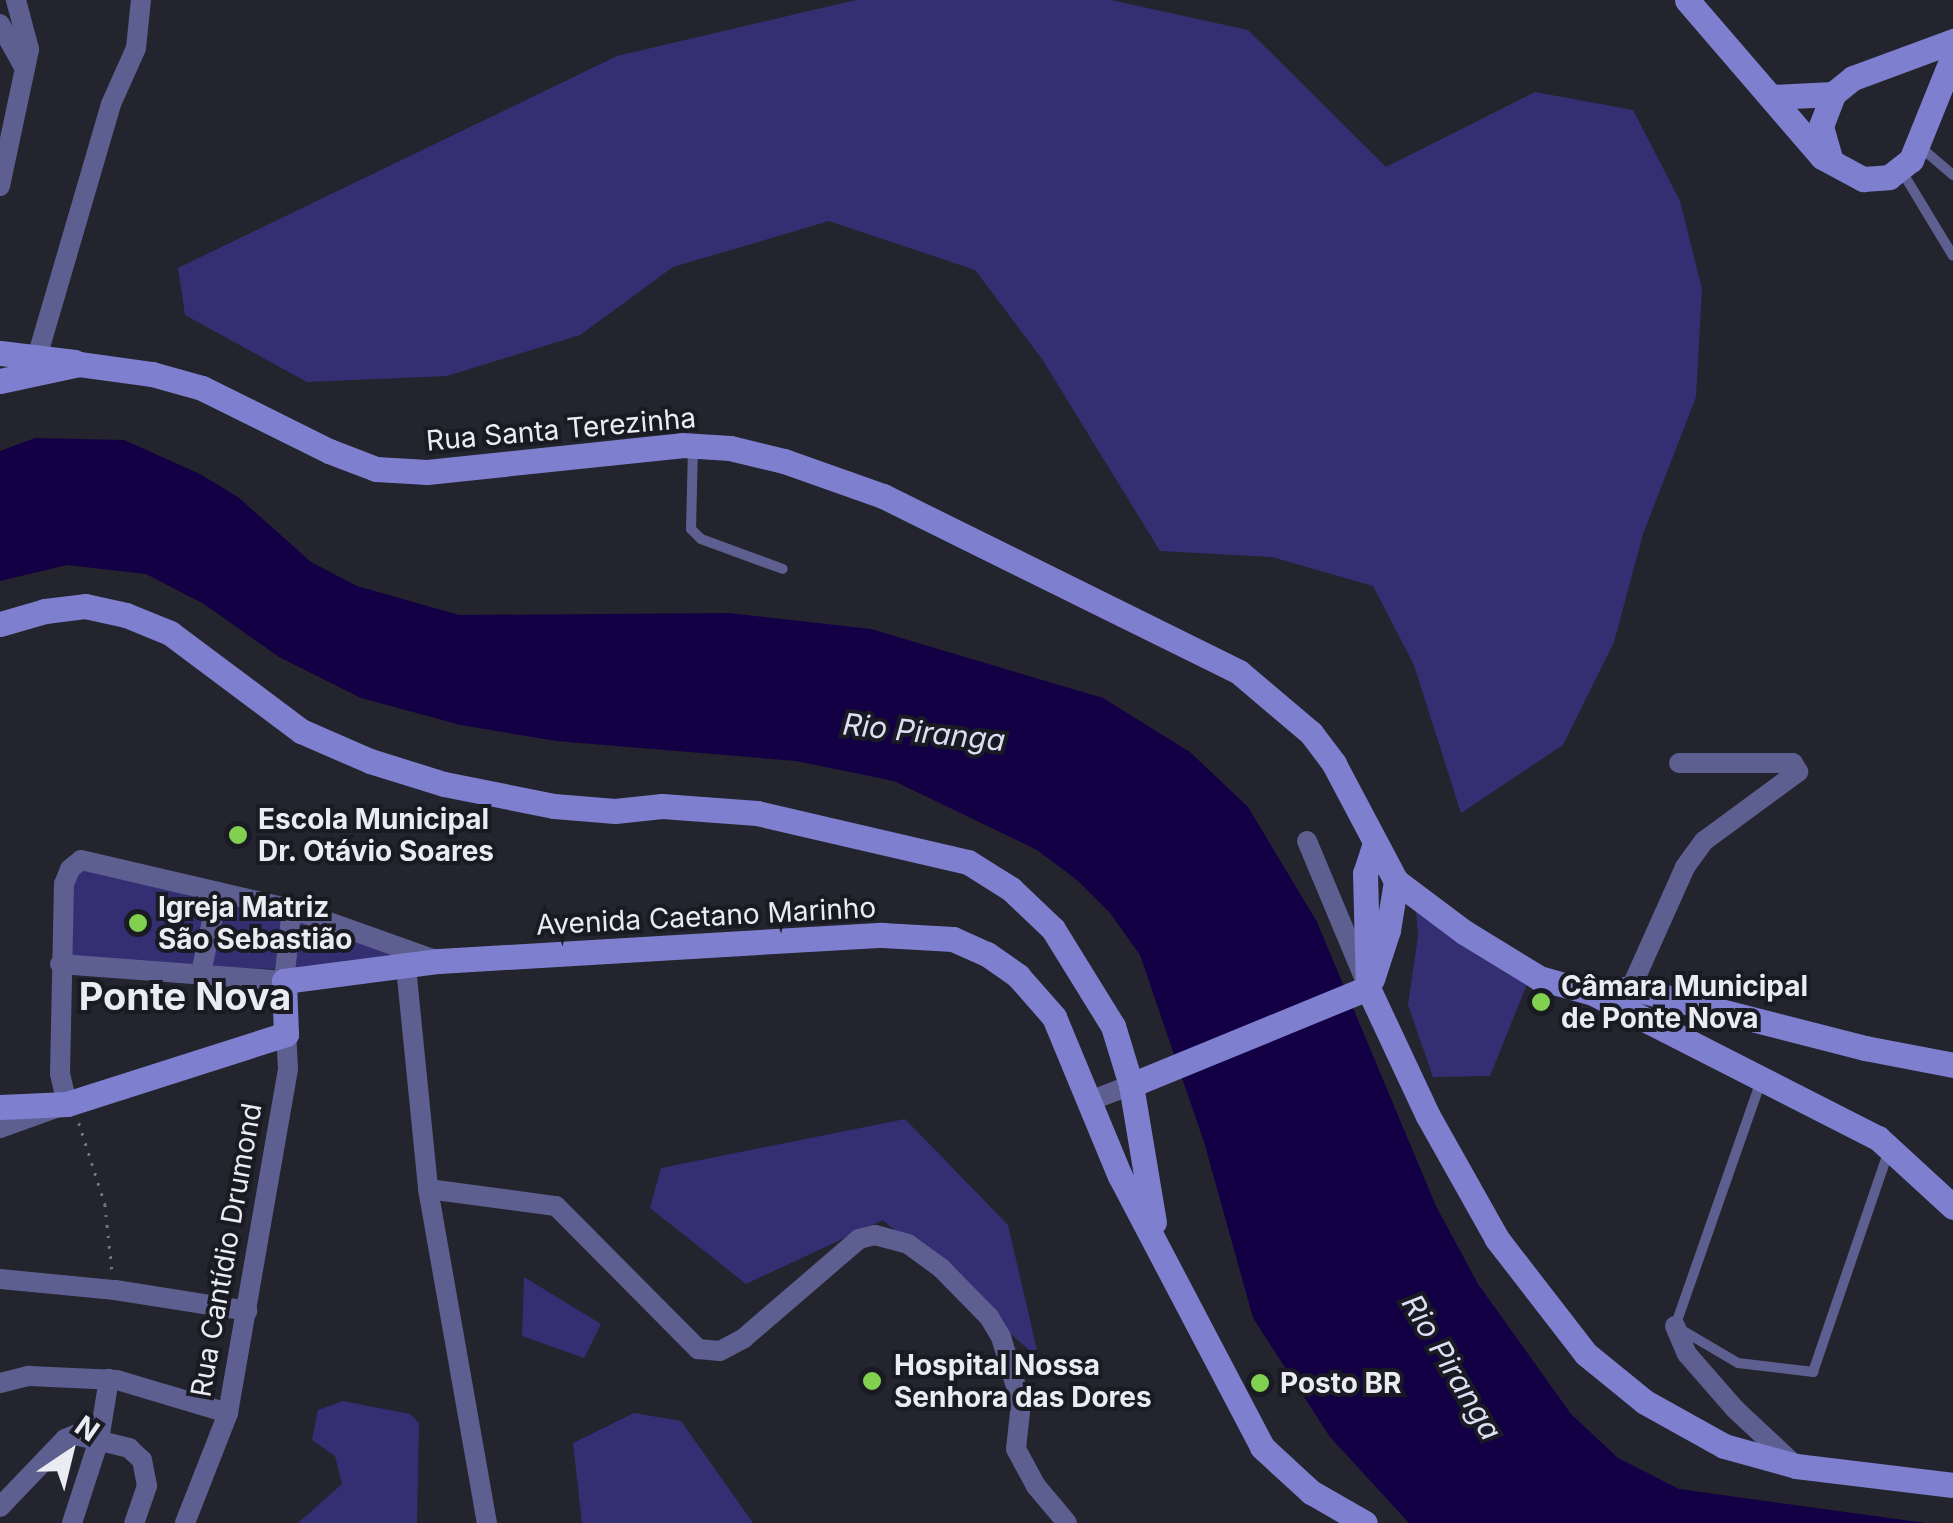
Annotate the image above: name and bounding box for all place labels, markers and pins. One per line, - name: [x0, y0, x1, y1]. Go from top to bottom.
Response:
- place label: Escola Municipal Dr. Otávio Soares: [258, 802, 495, 868]
- marker: Escola Municipal Dr. Otávio Soares: [227, 824, 249, 846]
- place label: Igreja Matriz São Sebastião: [158, 890, 353, 956]
- marker: Igreja Matriz São Sebastião: [127, 912, 149, 934]
- place label: Câmara Municipal de Ponte Nova: [1561, 969, 1808, 1035]
- marker: Câmara Municipal de Ponte Nova: [1530, 991, 1552, 1013]
- place label: Hospital Nossa Senhora das Dores: [894, 1348, 1152, 1414]
- place label: Posto BR: [1280, 1366, 1401, 1400]
- marker: Hospital Nossa Senhora das Dores: [859, 1368, 885, 1394]
- marker: Posto BR: [1249, 1372, 1271, 1394]

